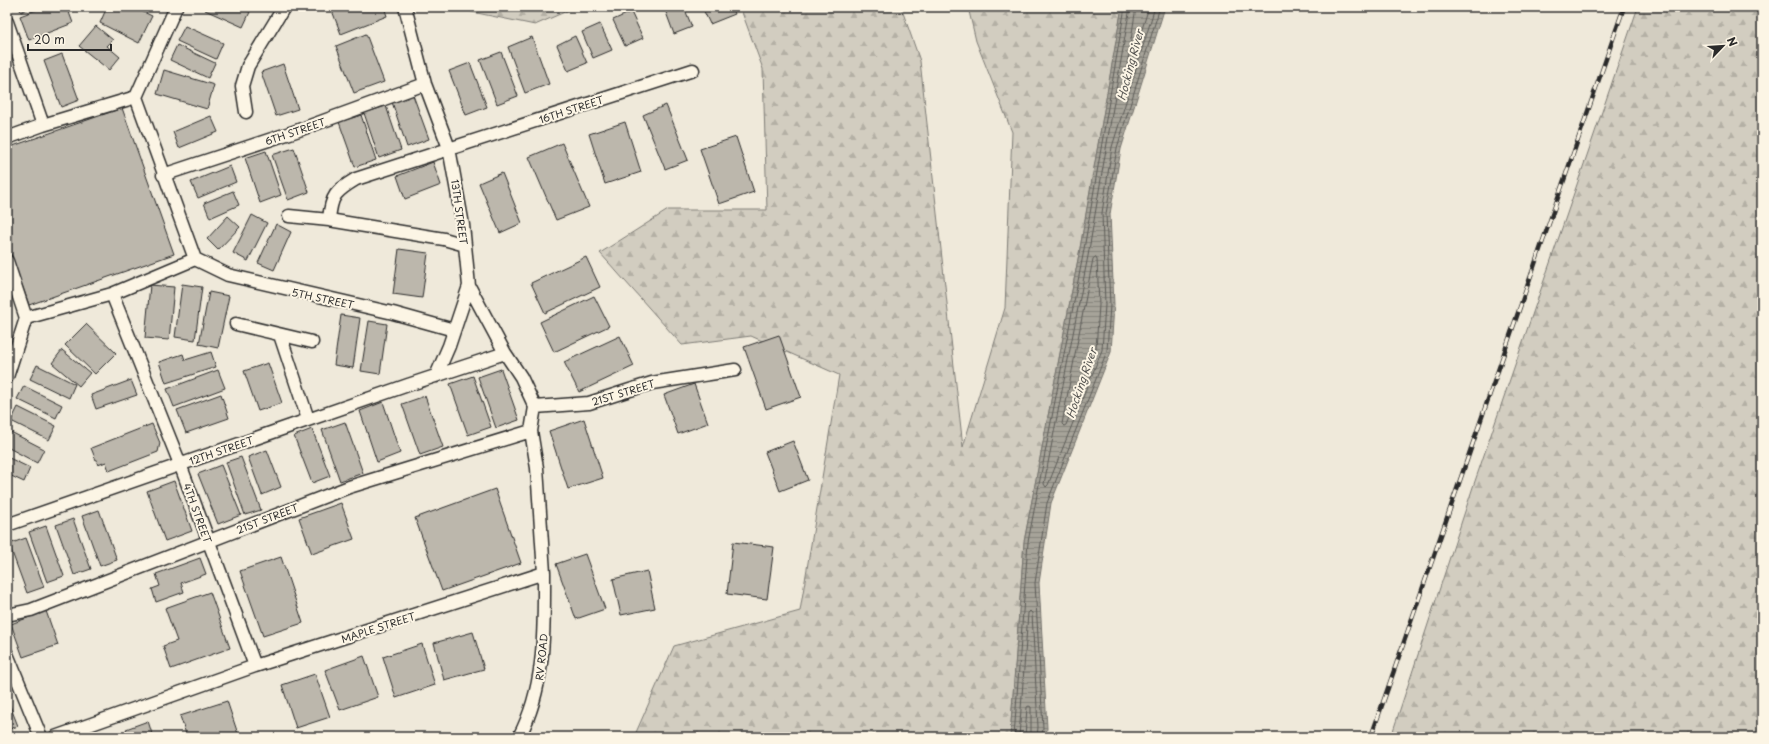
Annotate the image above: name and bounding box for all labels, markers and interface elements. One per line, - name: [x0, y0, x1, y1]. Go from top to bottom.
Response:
- scale bar: [28, 26, 111, 52]
- water label: Hocking River: [1112, 26, 1148, 102]
- north arrow: [1703, 26, 1743, 66]
- text: 20 m: [34, 30, 65, 48]
- text: N: [1723, 34, 1742, 49]
- street label: 16TH STREET: [537, 91, 605, 127]
- street label: 6TH STREET: [263, 114, 327, 148]
- street label: 13TH STREET: [448, 178, 472, 246]
- street label: 5TH STREET: [290, 284, 356, 312]
- water label: Hocking River: [1061, 344, 1102, 420]
- street label: 21ST STREET: [590, 375, 657, 409]
- street label: 12TH STREET: [187, 432, 255, 468]
- street label: 4TH STREET: [180, 481, 216, 545]
- street label: 21ST STREET: [234, 499, 300, 537]
- street label: MAPLE STREET: [339, 608, 417, 646]
- street label: RV ROAD: [531, 633, 551, 681]

